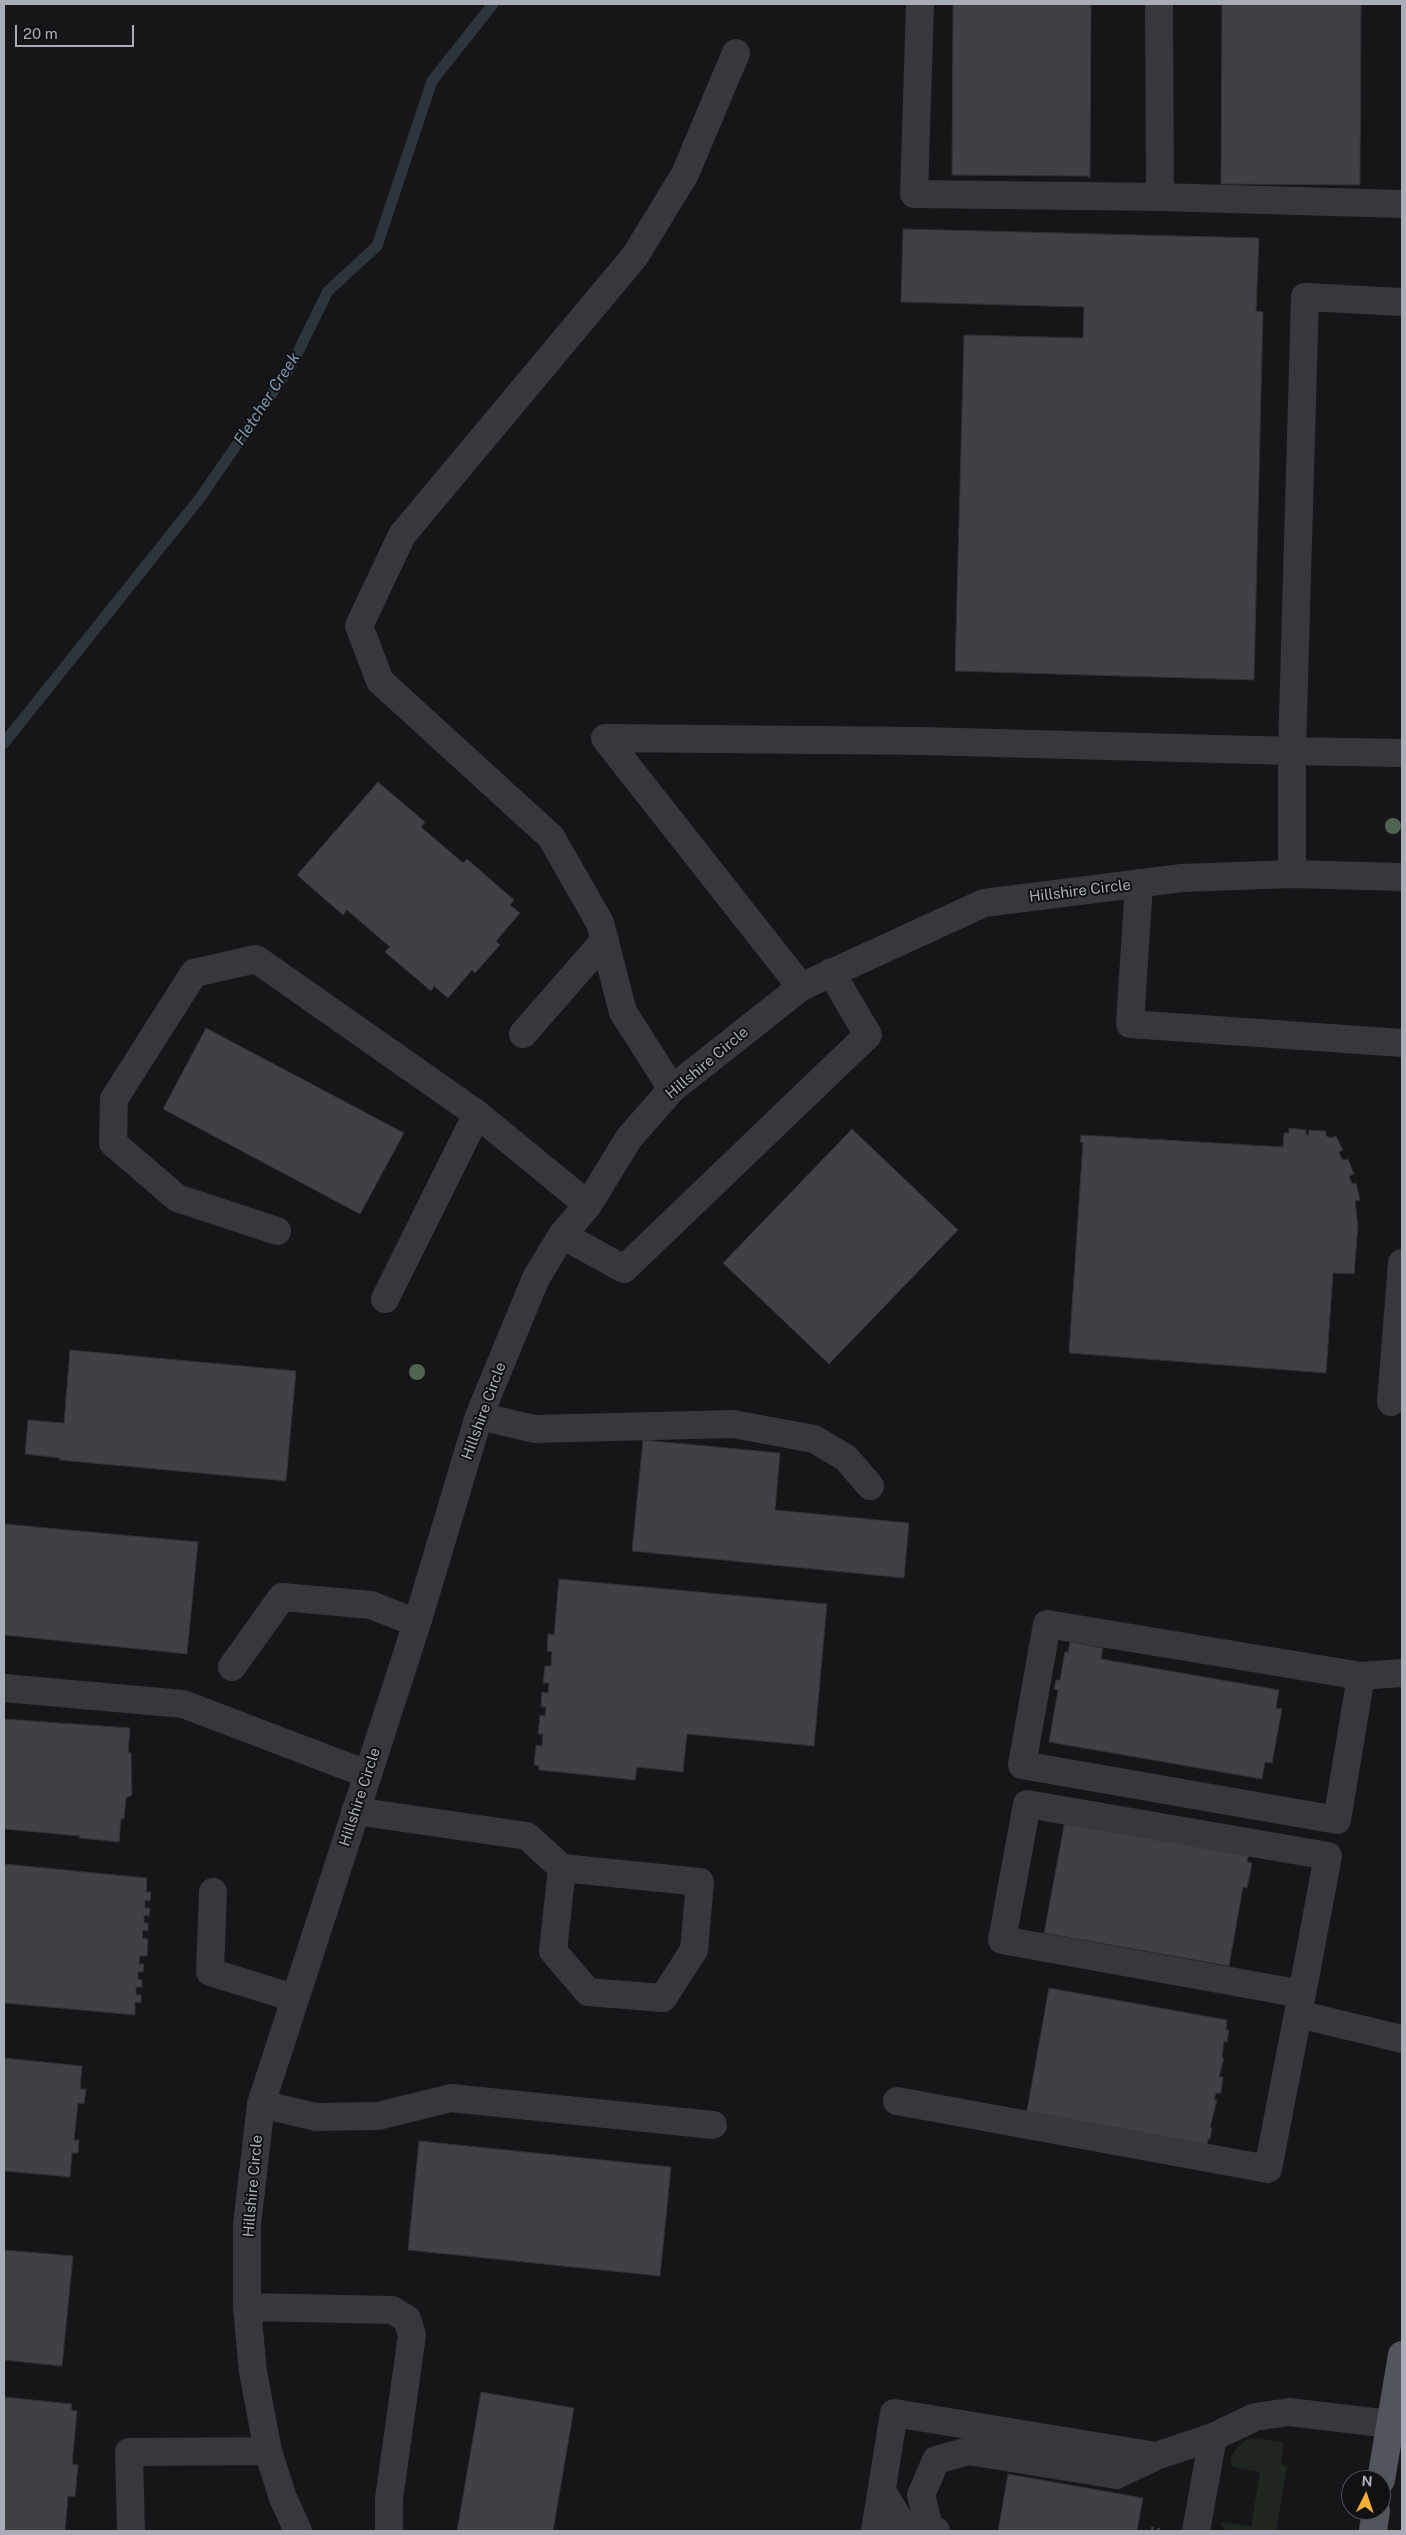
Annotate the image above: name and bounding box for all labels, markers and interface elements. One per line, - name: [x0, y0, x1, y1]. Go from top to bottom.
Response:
- scale bar: [18, 15, 136, 47]
- text: 20 m: [23, 25, 58, 42]
- water label: Fletcher Creek: [230, 349, 304, 449]
- street label: Hillshire Circle: [1028, 876, 1132, 906]
- street label: Hillshire Circle: [662, 1023, 752, 1103]
- street label: Hillshire Circle: [458, 1360, 510, 1462]
- street label: Hillshire Circle: [336, 1745, 384, 1849]
- street label: Hillshire Circle: [240, 2134, 266, 2238]
- north arrow: [1341, 2470, 1391, 2520]
- text: N: [1361, 2473, 1373, 2489]

